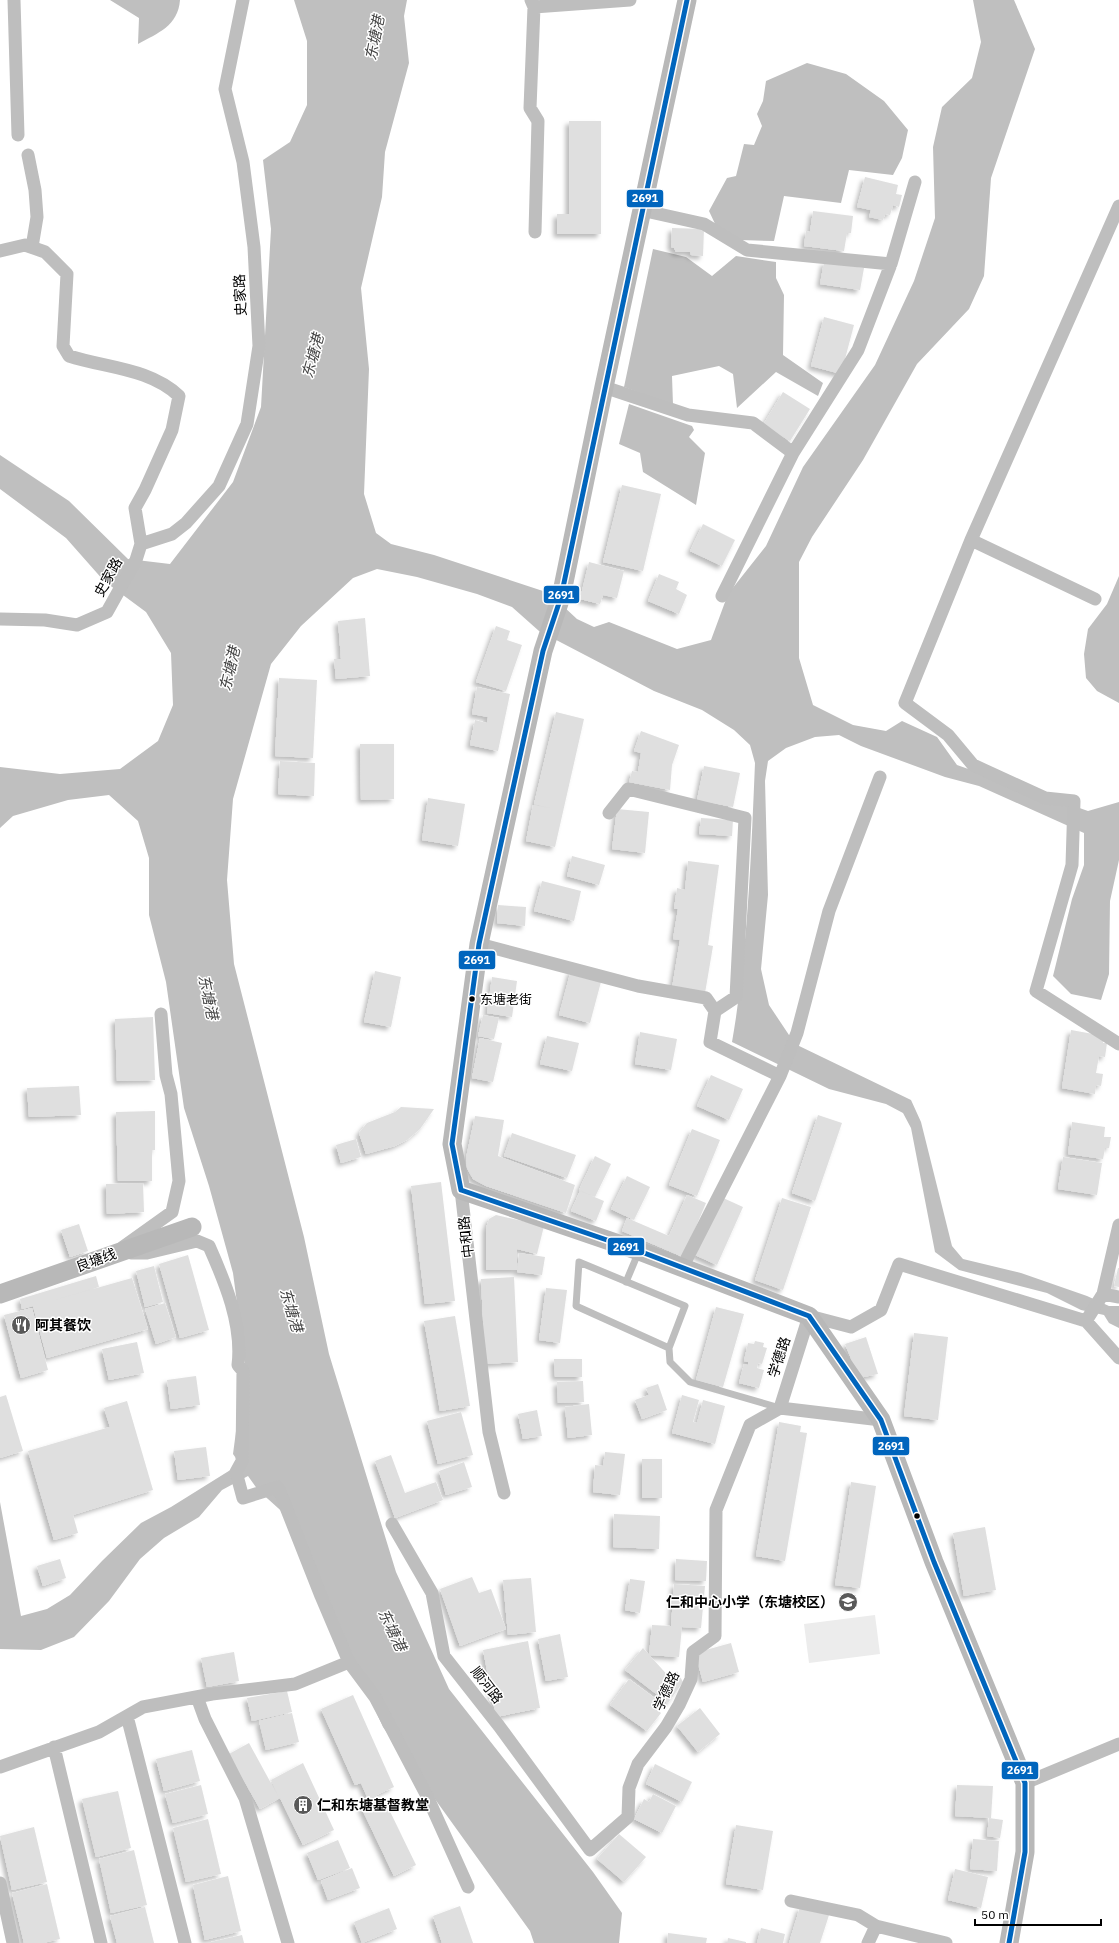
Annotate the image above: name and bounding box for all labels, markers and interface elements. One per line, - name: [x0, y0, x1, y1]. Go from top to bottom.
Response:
- water label: 东塘港: [361, 12, 389, 62]
- line badge: 2691: [626, 189, 664, 208]
- text: 2691: [632, 191, 659, 205]
- street label: 史家路: [230, 274, 250, 316]
- water label: 东塘港: [298, 330, 328, 380]
- street label: 史家路: [90, 554, 126, 600]
- line badge: 2691: [543, 585, 580, 604]
- text: 2691: [548, 588, 575, 602]
- water label: 东塘港: [215, 643, 244, 693]
- line badge: 2691: [458, 950, 496, 970]
- text: 2691: [464, 953, 491, 967]
- water label: 东塘港: [195, 973, 223, 1023]
- place label: 东塘老街: [480, 991, 532, 1008]
- marker: 东塘老街: [467, 994, 477, 1004]
- street label: 中和路: [455, 1215, 477, 1259]
- line badge: 2691: [607, 1237, 645, 1256]
- text: 2691: [613, 1240, 640, 1254]
- street label: 良塘线: [73, 1244, 119, 1276]
- water label: 东塘港: [276, 1286, 308, 1336]
- restaurant icon: 阿其餐饮: [10, 1314, 32, 1336]
- place label: 阿其餐饮: [35, 1316, 92, 1334]
- street label: 学德路: [764, 1334, 794, 1380]
- line badge: 2691: [872, 1436, 910, 1456]
- text: 2691: [878, 1439, 905, 1453]
- unlabelled marker: [912, 1511, 922, 1521]
- school or university icon: 仁和中心小学（东塘校区）: [837, 1591, 859, 1613]
- place label: 仁和中心小学（东塘校区）: [666, 1593, 834, 1611]
- water label: 东塘港: [374, 1605, 412, 1656]
- street label: 顺河路: [467, 1663, 507, 1707]
- street label: 学德路: [649, 1668, 683, 1714]
- line badge: 2691: [1001, 1761, 1039, 1780]
- text: 2691: [1007, 1763, 1034, 1777]
- building icon: 仁和东塘基督教堂: [292, 1794, 314, 1816]
- place label: 仁和东塘基督教堂: [317, 1796, 429, 1814]
- scale bar: [975, 1901, 1101, 1927]
- text: 50 m: [981, 1907, 1009, 1922]

